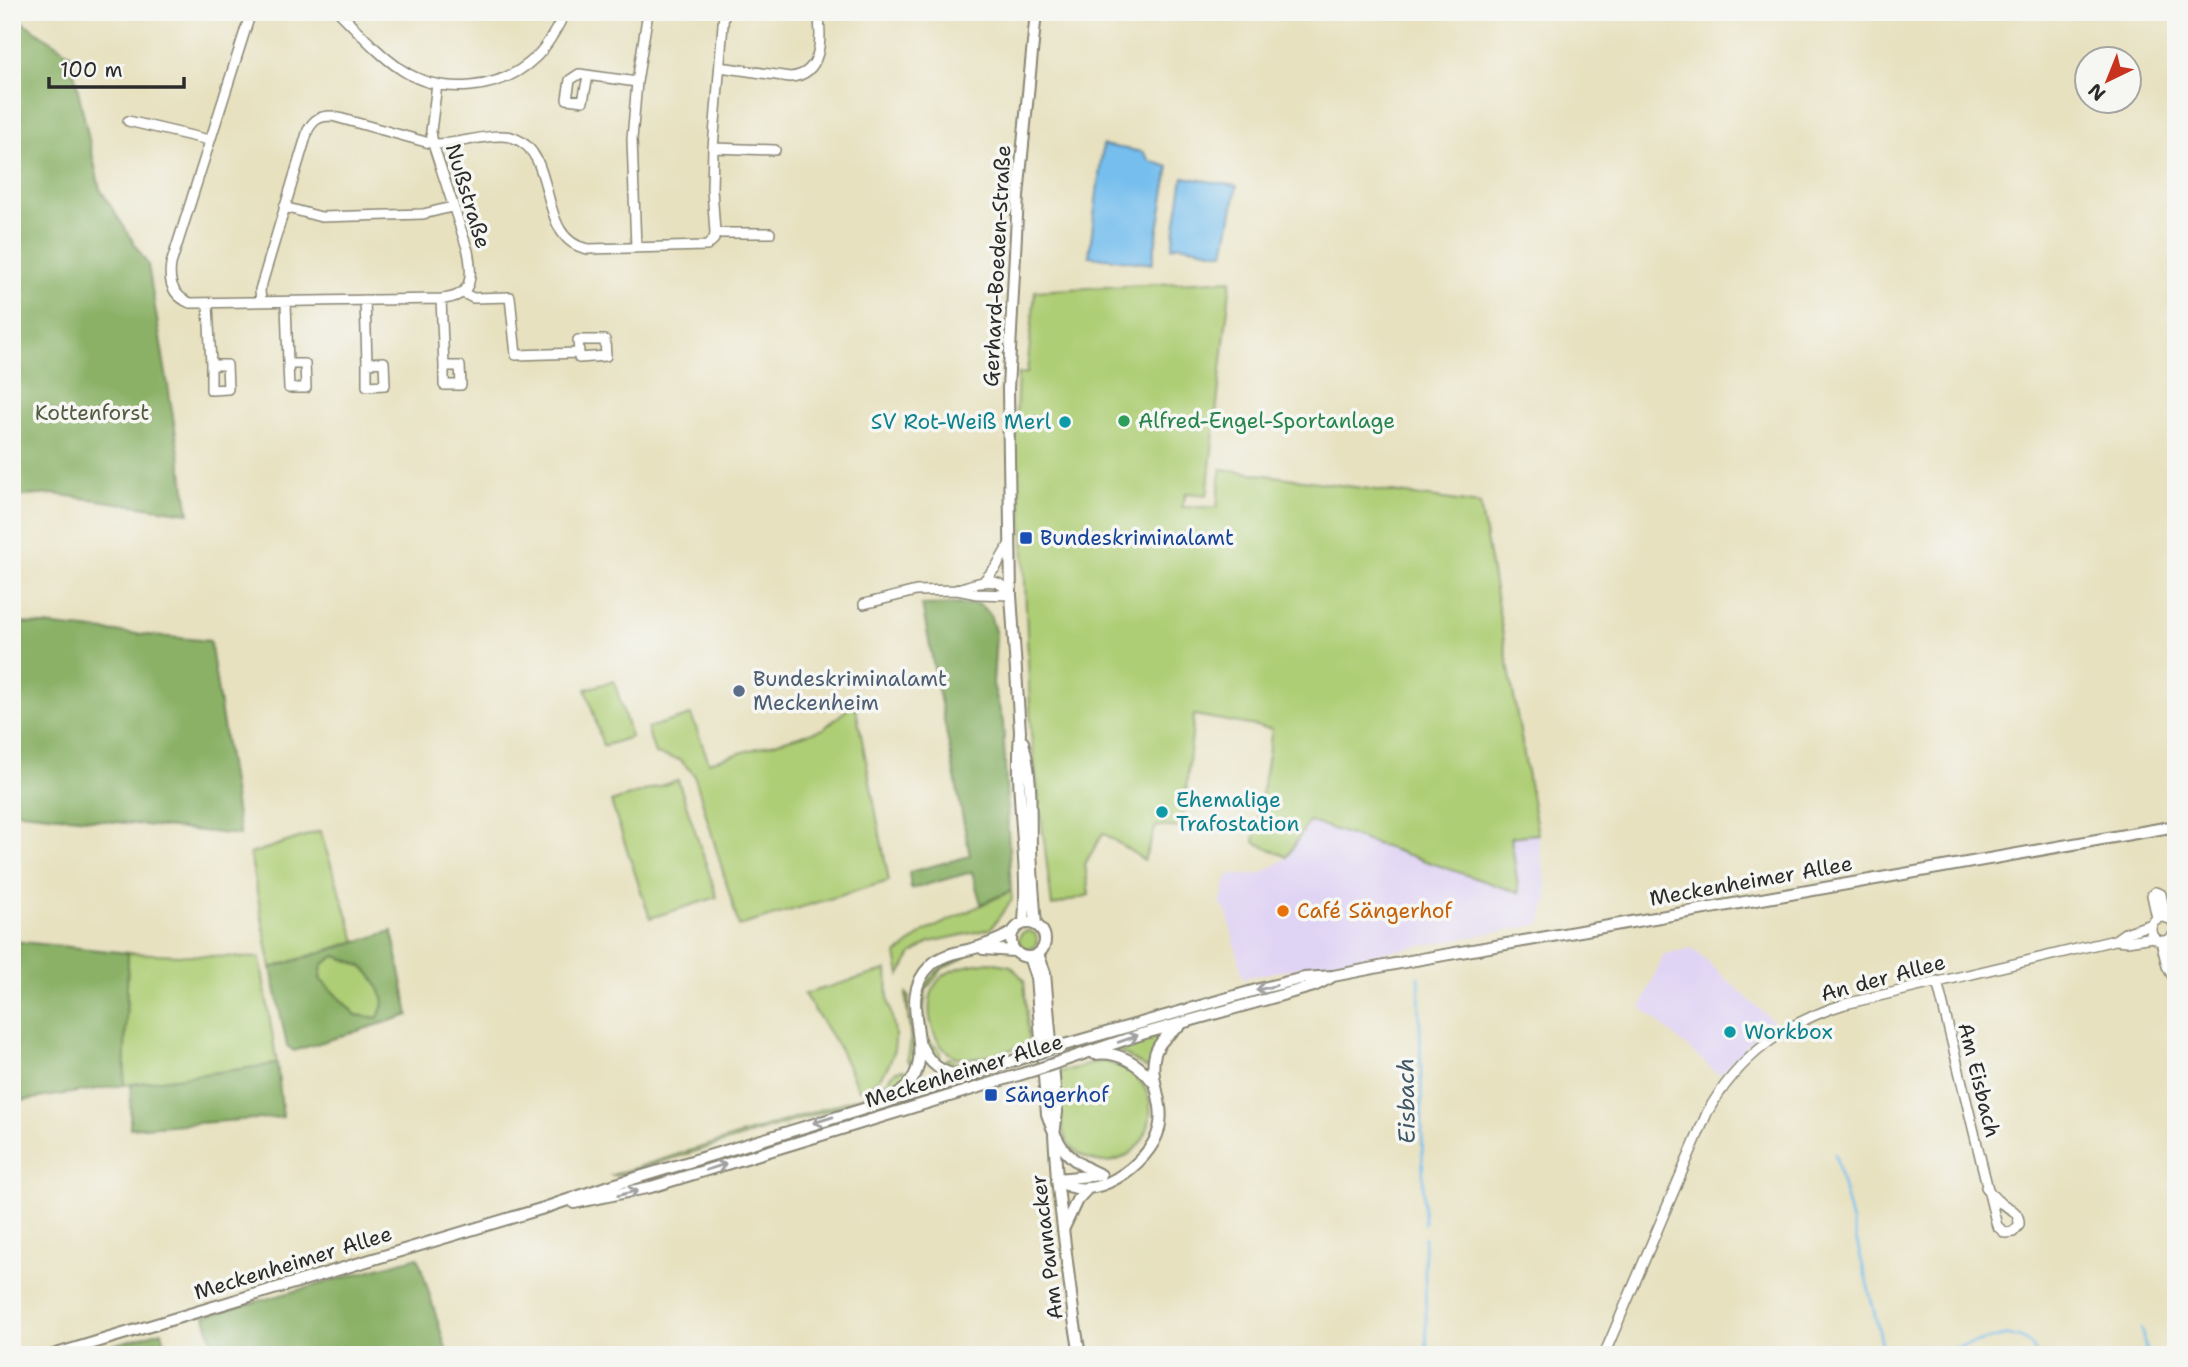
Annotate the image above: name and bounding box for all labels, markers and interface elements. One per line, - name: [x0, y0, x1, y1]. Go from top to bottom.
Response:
- scale bar: [49, 46, 184, 90]
- north arrow: [2072, 46, 2142, 116]
- text: 100 m: [60, 56, 123, 84]
- text: N: [2083, 78, 2111, 106]
- street label: Nußstraße: [439, 140, 497, 252]
- street label: Gerhard-Boeden-Straße: [977, 144, 1017, 388]
- park label: Kottenforst: [35, 399, 149, 427]
- place label: Alfred-Engel-Sportanlage: [1138, 407, 1395, 435]
- place label: SV Rot-Weiß Merl: [871, 408, 1052, 436]
- marker: Alfred-Engel-Sportanlage: [1116, 413, 1132, 429]
- marker: SV Rot-Weiß Merl: [1057, 414, 1073, 430]
- place label: Bundeskriminalamt: [1040, 524, 1234, 552]
- marker: Bundeskriminalamt: [1018, 530, 1034, 546]
- place label: Bundeskriminalamt Meckenheim: [753, 665, 947, 717]
- marker: Bundeskriminalamt Meckenheim: [731, 683, 747, 699]
- place label: Ehemalige Trafostation: [1176, 786, 1299, 838]
- marker: Ehemalige Trafostation: [1154, 804, 1170, 820]
- street label: Meckenheimer Allee: [1647, 849, 1855, 913]
- place label: Café Sängerhof: [1297, 897, 1453, 925]
- marker: Café Sängerhof: [1275, 903, 1291, 919]
- street label: An der Allee: [1818, 948, 1948, 1008]
- one-way arrow: [1255, 982, 1278, 995]
- place label: Workbox: [1744, 1018, 1833, 1046]
- street label: Am Eisbach: [1951, 1020, 2007, 1140]
- marker: Workbox: [1722, 1024, 1738, 1040]
- street label: Meckenheimer Allee: [862, 1028, 1066, 1114]
- one-way arrow: [1117, 1032, 1139, 1044]
- water label: Eisbach: [1390, 1058, 1422, 1144]
- place label: Sängerhof: [1005, 1081, 1109, 1109]
- marker: Sängerhof: [983, 1087, 999, 1103]
- one-way arrow: [813, 1115, 835, 1127]
- one-way arrow: [705, 1160, 727, 1173]
- street label: Am Pannacker: [1024, 1173, 1070, 1321]
- one-way arrow: [616, 1186, 639, 1199]
- street label: Meckenheimer Allee: [191, 1220, 395, 1306]

